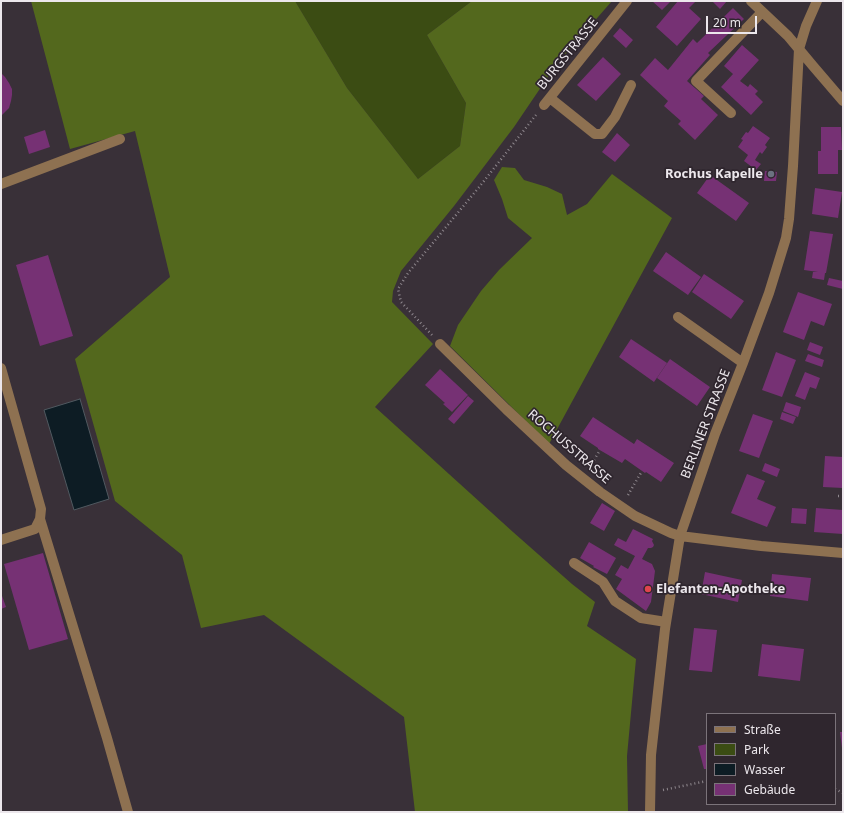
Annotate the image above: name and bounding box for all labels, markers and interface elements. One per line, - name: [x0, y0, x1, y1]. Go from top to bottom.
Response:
- scale bar: [708, 8, 759, 34]
- text: 20 m: [713, 14, 741, 31]
- street label: BURGSTRASSE: [534, 15, 602, 93]
- place label: Rochus Kapelle: [665, 166, 763, 182]
- marker: Rochus Kapelle: [766, 169, 776, 179]
- street label: BERLINER STRASSE: [678, 367, 734, 481]
- street label: ROCHUSSTRASSE: [524, 407, 614, 487]
- place label: Elefanten-Apotheke: [656, 581, 785, 597]
- marker: Elefanten-Apotheke: [643, 584, 653, 594]
- legend: [706, 713, 836, 805]
- text: Straße: [744, 721, 781, 738]
- text: Park: [744, 741, 769, 758]
- text: Wasser: [744, 761, 785, 778]
- text: Gebäude: [744, 781, 795, 798]

